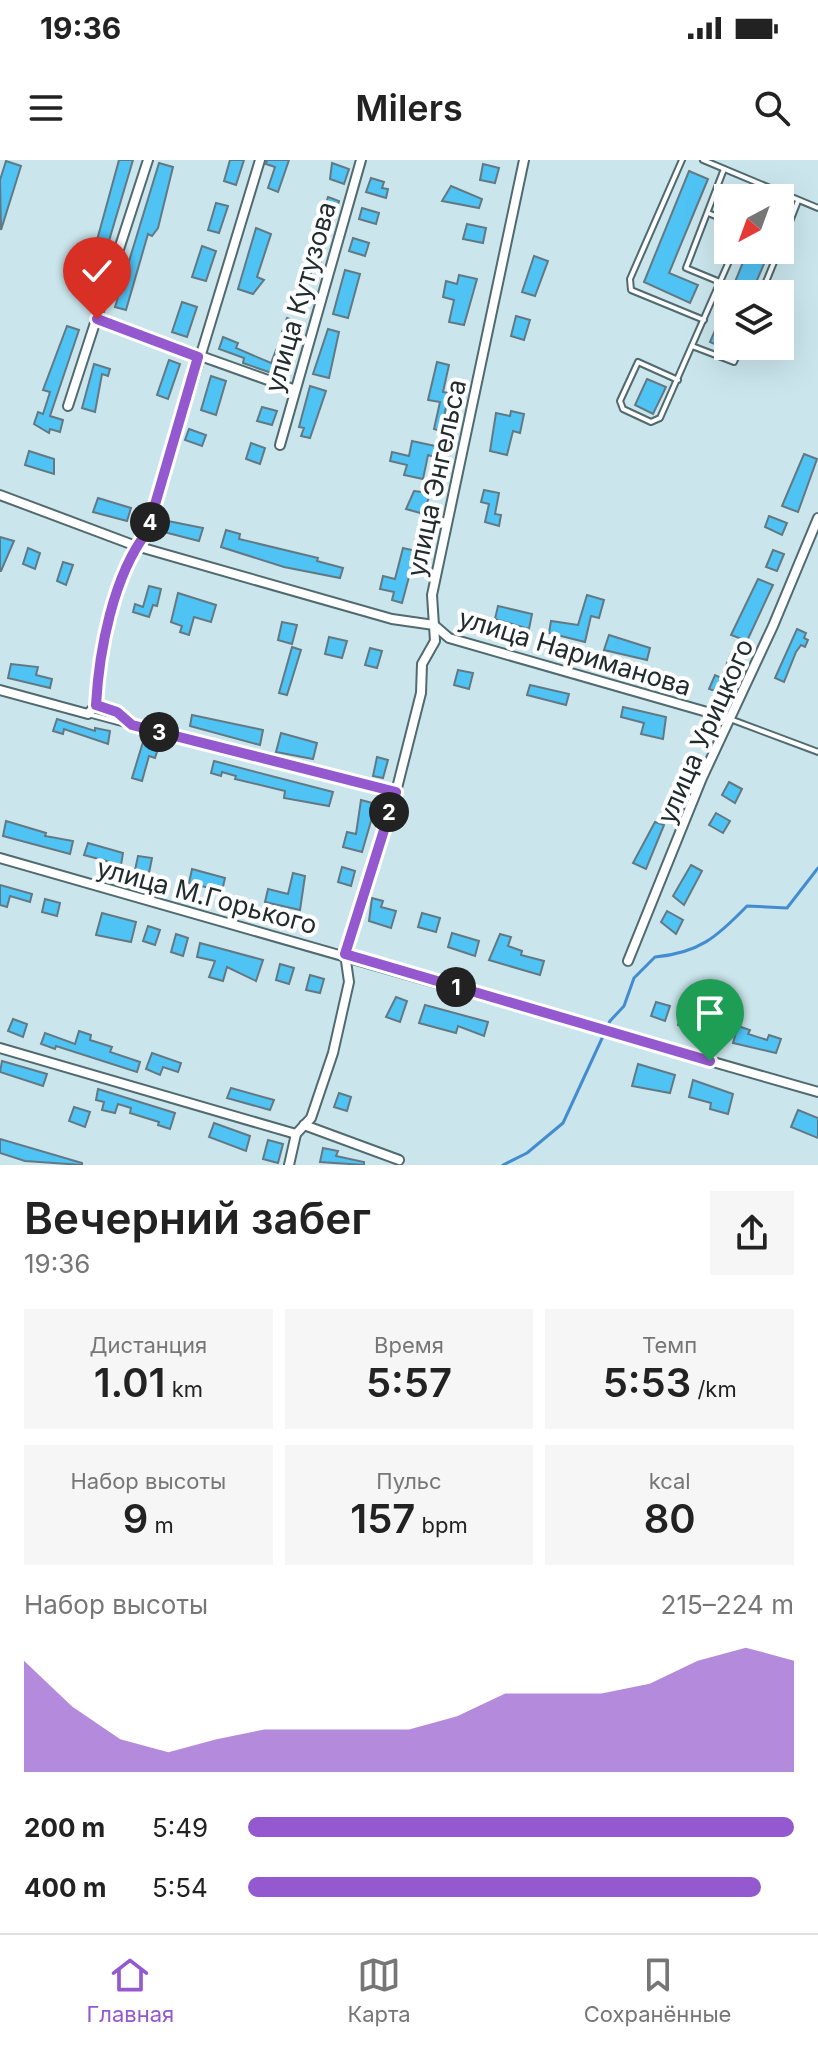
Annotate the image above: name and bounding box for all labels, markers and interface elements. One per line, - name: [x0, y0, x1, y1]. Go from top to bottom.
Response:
- text: 19:36: [40, 10, 121, 46]
- icon: menu: [24, 86, 68, 130]
- text: Milers: [355, 86, 463, 130]
- icon: search: [750, 86, 794, 130]
- north arrow: [714, 184, 794, 264]
- map controls: [714, 184, 794, 360]
- street label: улица Кутузова: [258, 198, 342, 396]
- pin: [63, 237, 131, 319]
- icon: check: [75, 249, 119, 293]
- button: layers: [714, 280, 794, 360]
- street label: улица Энгельса: [400, 377, 472, 579]
- pin: 4: [130, 502, 170, 542]
- text: 4: [143, 509, 157, 535]
- street label: улица Нариманова: [455, 602, 695, 702]
- street label: улица Урицкого: [650, 634, 760, 828]
- pin: 3: [139, 712, 179, 752]
- text: 3: [152, 719, 166, 745]
- pin: 2: [369, 792, 409, 832]
- text: 2: [382, 799, 396, 825]
- street label: улица М.Горького: [93, 852, 321, 940]
- pin: 1: [436, 967, 476, 1007]
- text: 1: [451, 974, 461, 1000]
- pin: [676, 979, 744, 1061]
- icon: arrive: [688, 991, 732, 1035]
- text: Вечерний забег: [24, 1191, 371, 1245]
- button: share: [710, 1191, 794, 1275]
- text: 19:36: [24, 1248, 90, 1279]
- text: Дистанция: [90, 1332, 207, 1358]
- text: Время: [374, 1332, 444, 1358]
- text: Темп: [642, 1332, 697, 1358]
- text: 1.01: [94, 1358, 165, 1407]
- text: 5:57: [366, 1358, 452, 1407]
- text: 5:53: [603, 1358, 691, 1407]
- text: km: [165, 1376, 203, 1402]
- text: /km: [691, 1376, 737, 1402]
- text: Набор высоты: [70, 1468, 226, 1494]
- text: Пульс: [376, 1468, 442, 1494]
- text: kcal: [649, 1468, 691, 1494]
- text: 9: [123, 1494, 148, 1543]
- text: 157: [350, 1494, 415, 1543]
- text: 80: [644, 1494, 696, 1543]
- text: m: [148, 1512, 174, 1538]
- text: bpm: [415, 1512, 468, 1538]
- text: Набор высоты: [24, 1589, 208, 1620]
- text: 215–224 m: [661, 1589, 794, 1620]
- text: 200 m: [24, 1812, 105, 1843]
- text: 5:49: [152, 1812, 208, 1843]
- text: 400 m: [24, 1872, 107, 1903]
- text: 5:54: [152, 1872, 208, 1903]
- tab: Главная: [87, 1953, 174, 2027]
- tab: Карта: [347, 1953, 411, 2027]
- tab: Сохранённые: [584, 1953, 731, 2027]

